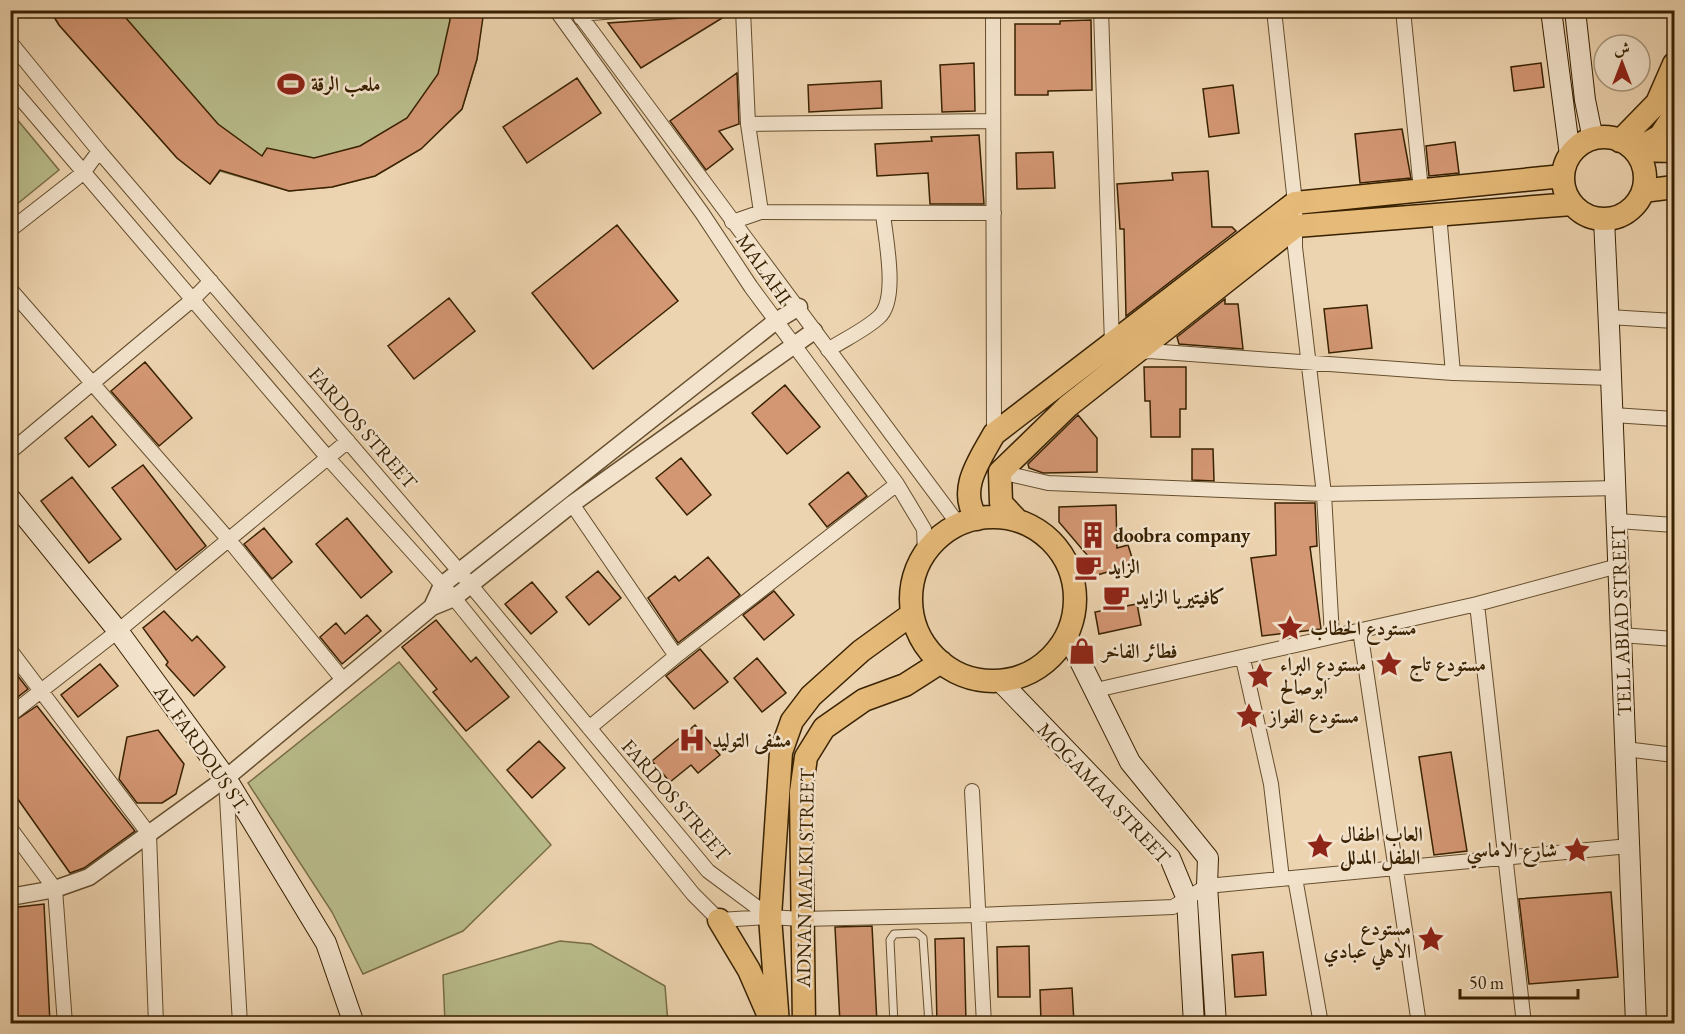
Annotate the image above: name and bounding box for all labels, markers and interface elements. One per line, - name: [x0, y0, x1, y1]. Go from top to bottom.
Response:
- north arrow: [1592, 33, 1652, 93]
- text: ش: [1614, 38, 1630, 59]
- sports icon: ملعب الرقة: [276, 69, 306, 99]
- place label: ملعب الرقة: [311, 71, 380, 97]
- street label: MALAHI: [730, 229, 798, 310]
- street label: FARDOS STREET: [303, 362, 424, 495]
- building icon: doobra company: [1078, 520, 1108, 550]
- place label: doobra company: [1113, 522, 1251, 548]
- street label: TELL ABIAD STREET: [1605, 525, 1637, 717]
- cafe icon: الزايد: [1073, 552, 1103, 582]
- place label: الزايد: [1108, 554, 1140, 580]
- cafe icon: كافيتيريا الزايد: [1101, 582, 1131, 612]
- place label: كافيتيريا الزايد: [1136, 584, 1226, 610]
- place icon: مستودع الحطاب: [1275, 613, 1305, 643]
- place label: مستودع الحطاب: [1310, 615, 1417, 645]
- shop icon: فطائر الفاخر: [1067, 636, 1097, 666]
- place label: فطائر الفاخر: [1099, 638, 1178, 664]
- place icon: مستودع تاج: [1374, 649, 1404, 679]
- place label: مستودع البراء ابوصالح: [1280, 651, 1366, 704]
- place label: مستودع تاج: [1409, 651, 1486, 683]
- place icon: مستودع البراء ابوصالح: [1245, 661, 1275, 691]
- street label: AL FARDOUS ST.: [148, 679, 256, 818]
- place icon: مستودع الفواز: [1234, 701, 1264, 731]
- place label: مستودع الفواز: [1267, 703, 1359, 733]
- street label: MOGAMAA STREET: [1032, 717, 1177, 870]
- hospital icon: مشفى التوليد: [677, 725, 707, 755]
- place label: مشفى التوليد: [712, 727, 791, 755]
- street label: FARDOS STREET: [616, 734, 737, 867]
- street label: ADNAN MALKI STREET: [790, 768, 820, 989]
- place label: العاب اطفال الطفل المدلل: [1340, 821, 1423, 871]
- place icon: العاب اطفال الطفل المدلل: [1305, 831, 1335, 861]
- place icon: شارع الاماسي: [1562, 835, 1592, 865]
- place label: شارع الاماسي: [1467, 837, 1557, 869]
- place label: مستودع الاهلي عبادي: [1323, 915, 1411, 971]
- place icon: مستودع الاهلي عبادي: [1416, 924, 1446, 954]
- scale bar: [1460, 962, 1578, 1000]
- text: 50 m: [1469, 971, 1504, 994]

